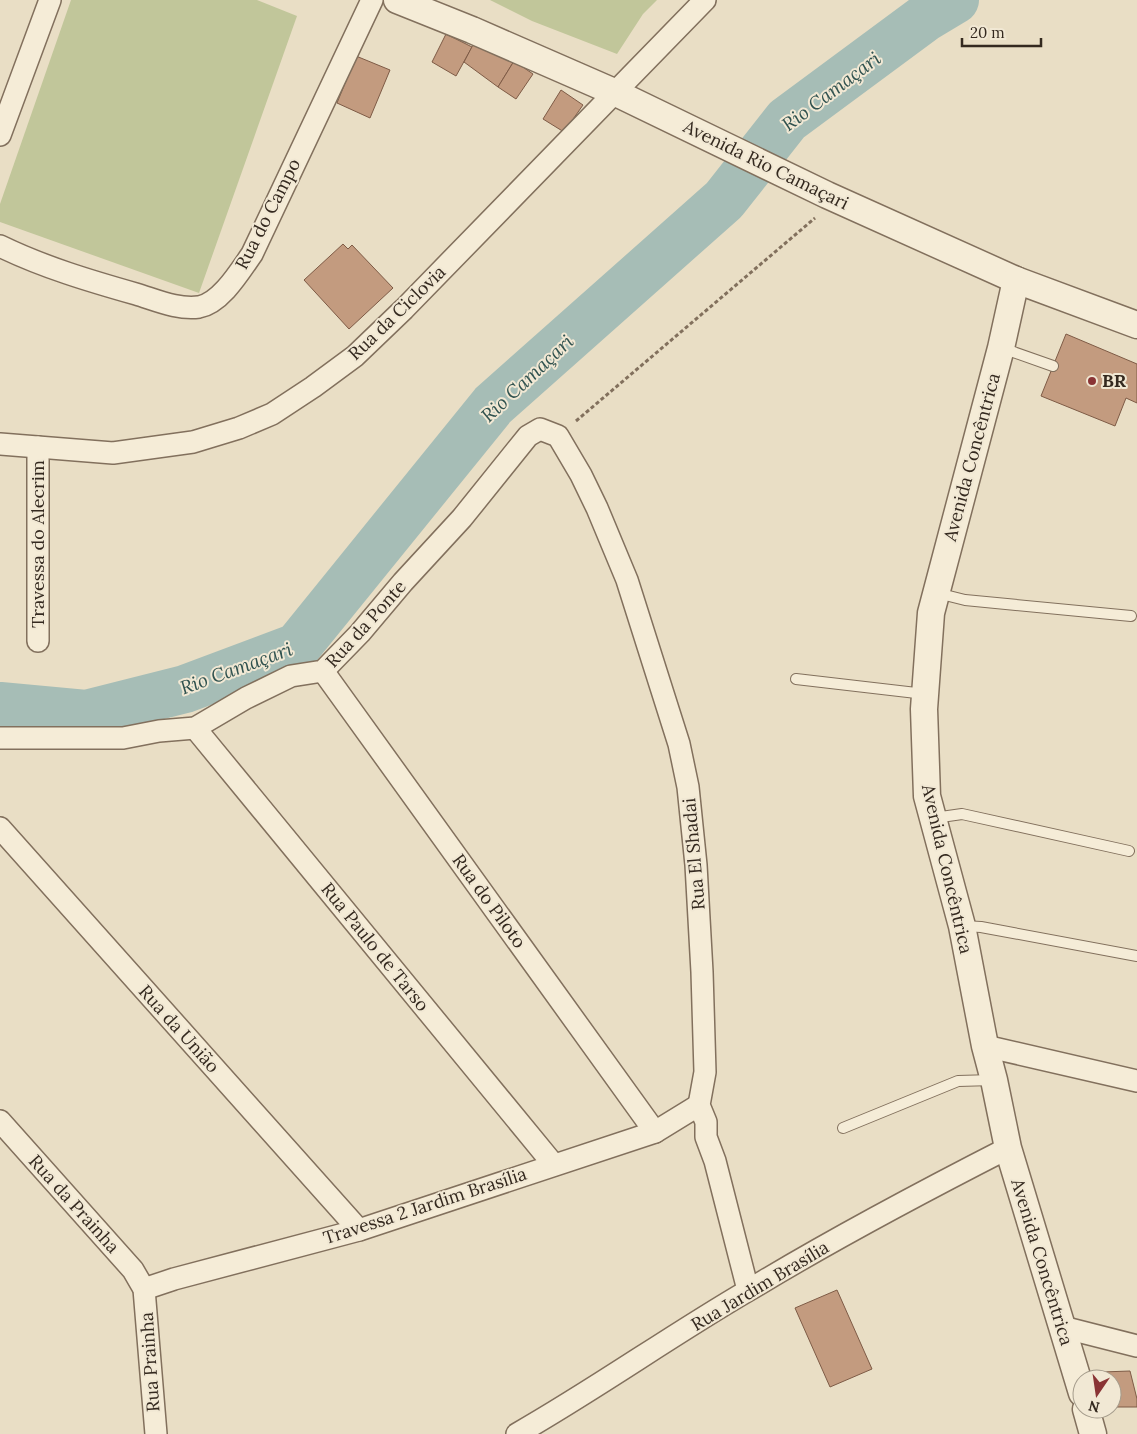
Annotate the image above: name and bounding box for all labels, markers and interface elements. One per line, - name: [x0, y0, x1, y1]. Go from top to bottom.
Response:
- scale bar: [962, 15, 1041, 47]
- text: 20 m: [970, 23, 1005, 42]
- water label: Rio Camaçari: [777, 46, 885, 136]
- street label: Avenida Rio Camaçari: [679, 114, 853, 215]
- street label: Rua do Campo: [230, 154, 305, 273]
- street label: Rua da Ciclovia: [343, 260, 450, 365]
- water label: Rio Camaçari: [476, 329, 578, 427]
- place label: BR: [1102, 369, 1127, 392]
- street label: Avenida Concêntrica: [938, 370, 1005, 544]
- marker: BR: [1086, 375, 1098, 387]
- street label: Travessa do Alecrim: [26, 460, 49, 628]
- street label: Rua da Ponte: [320, 575, 411, 672]
- water label: Rio Camaçari: [177, 637, 295, 699]
- street label: Avenida Concêntrica: [917, 781, 978, 956]
- street label: Rua El Shadai: [677, 797, 710, 911]
- street label: Rua do Piloto: [447, 849, 531, 952]
- street label: Rua Paulo de Tarso: [316, 878, 434, 1016]
- street label: Rua da União: [134, 980, 225, 1077]
- street label: Rua da Prainha: [24, 1150, 125, 1258]
- street label: Travessa 2 Jardim Brasília: [320, 1162, 529, 1249]
- street label: Avenida Concêntrica: [1006, 1175, 1079, 1348]
- street label: Rua Jardim Brasília: [687, 1235, 833, 1336]
- street label: Rua Prainha: [135, 1311, 164, 1413]
- north arrow: [1072, 1369, 1122, 1419]
- text: N: [1087, 1397, 1101, 1417]

